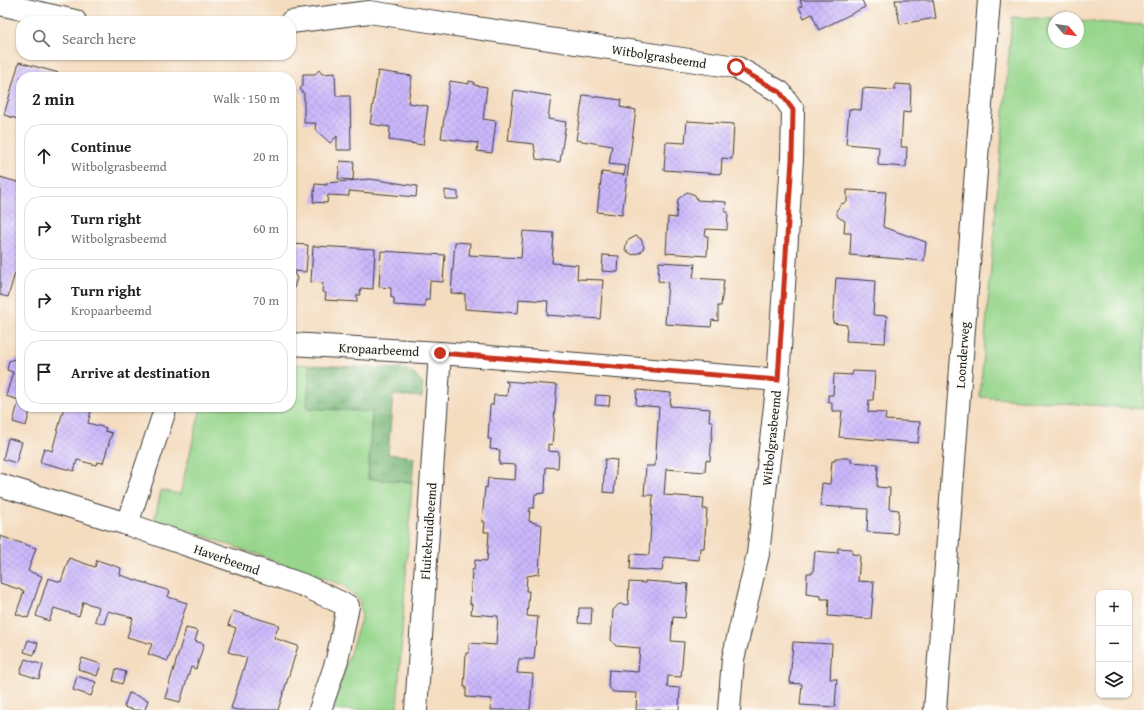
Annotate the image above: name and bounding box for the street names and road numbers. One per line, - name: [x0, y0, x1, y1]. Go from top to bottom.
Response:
- street label: Witbolgrasbeemd: [610, 40, 708, 73]
- street label: Loonderweg: [951, 321, 974, 389]
- street label: Kropaarbeemd: [338, 338, 420, 361]
- street label: Witbolgrasbeemd: [757, 389, 786, 487]
- street label: Fluitekruidbeemd: [416, 482, 441, 580]
- street label: Haverbeemd: [191, 539, 262, 580]

